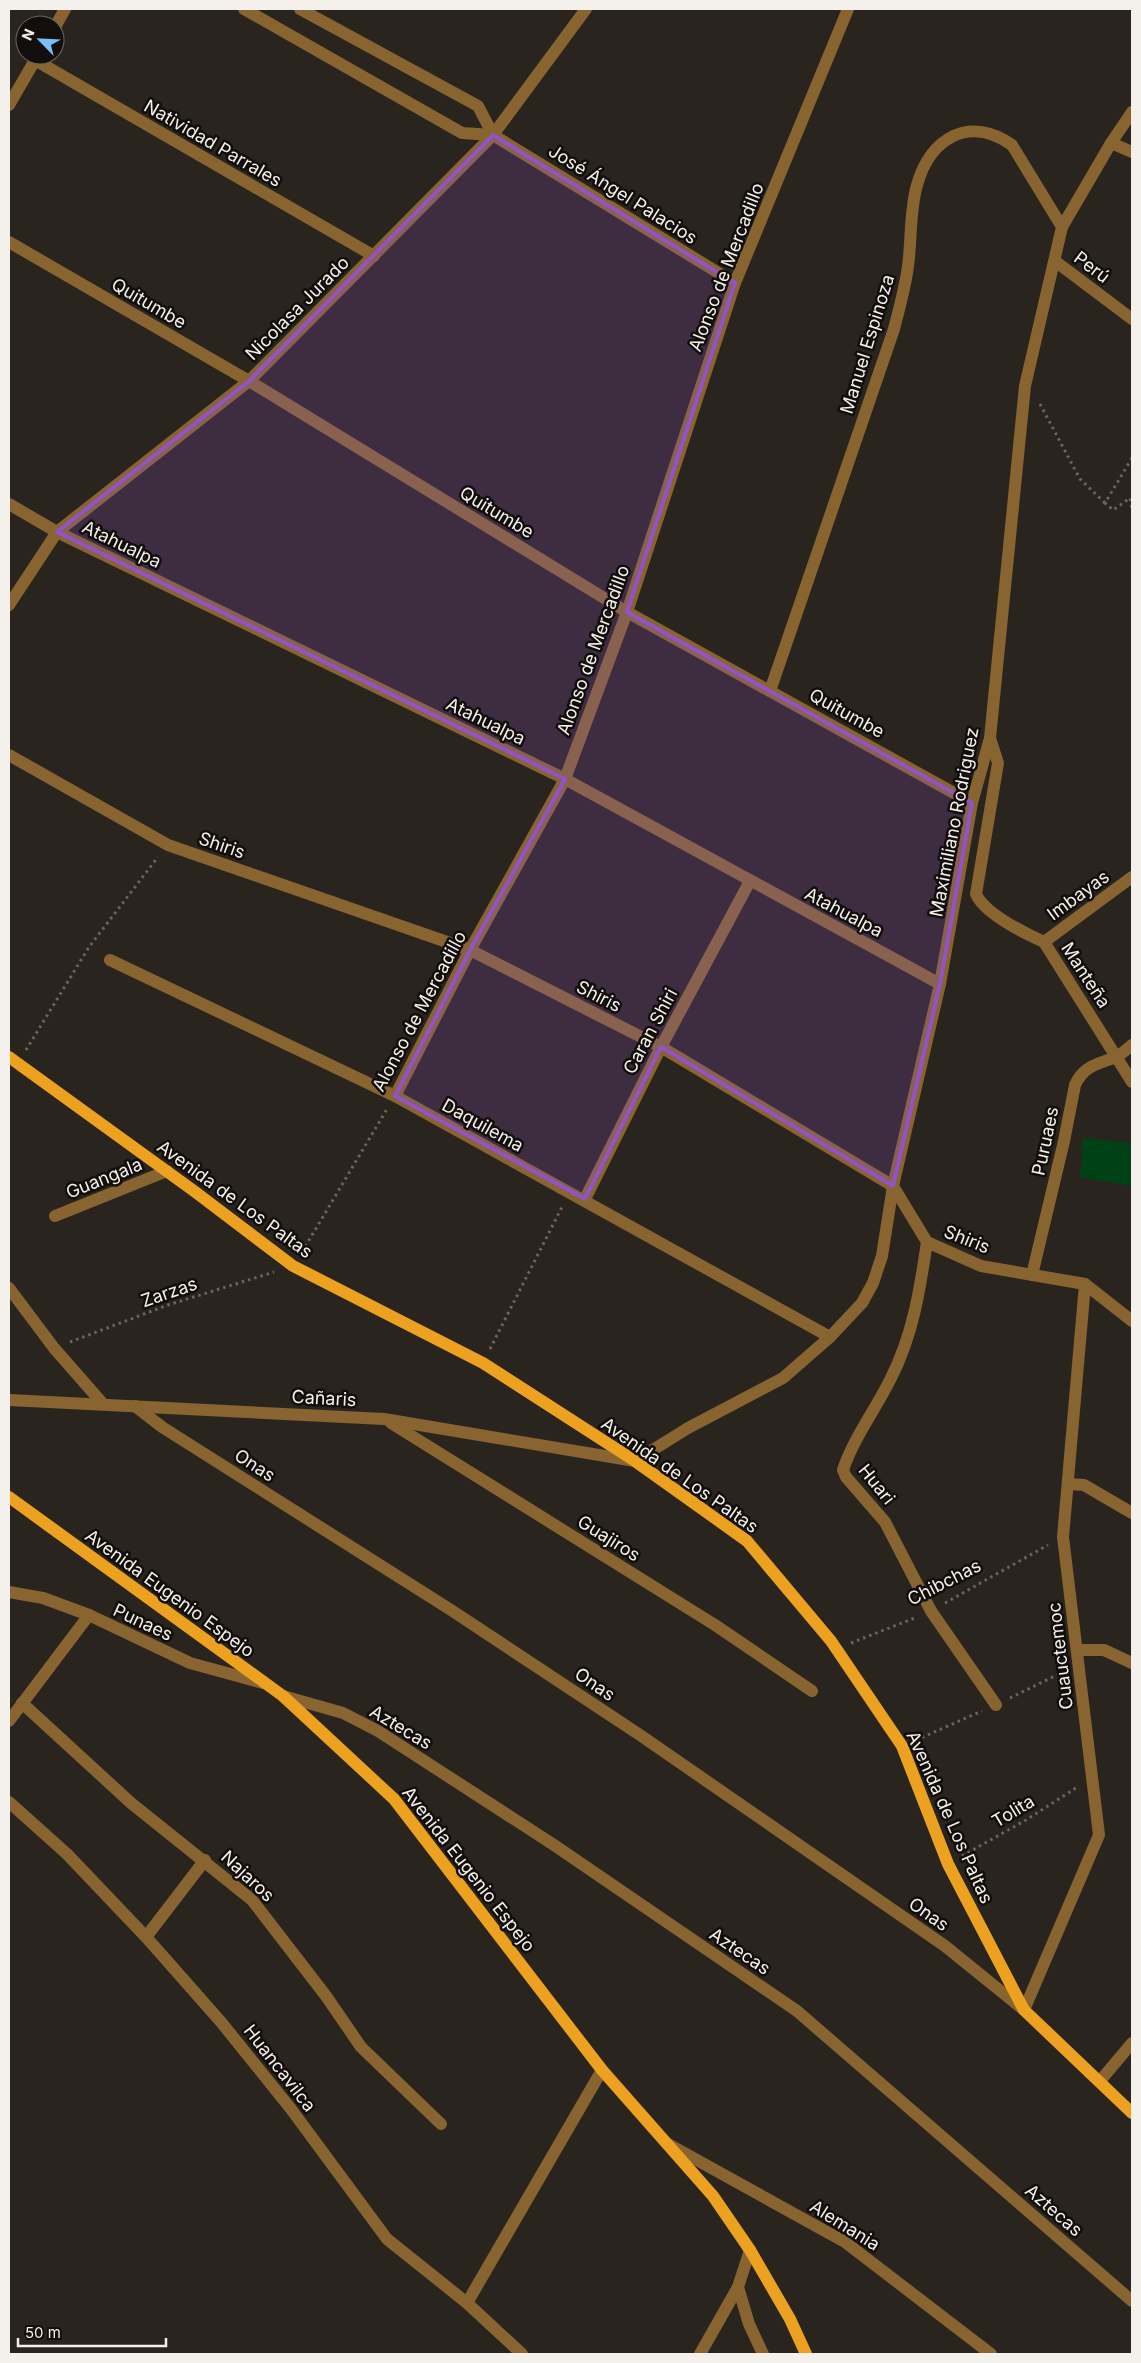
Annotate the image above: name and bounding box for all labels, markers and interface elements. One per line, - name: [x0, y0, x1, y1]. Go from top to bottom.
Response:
- north arrow: [15, 15, 65, 65]
- text: N: [18, 26, 38, 43]
- street label: Natividad Parrales: [140, 95, 286, 191]
- street label: José Ángel Palacios: [545, 139, 702, 248]
- street label: Alonso de Mercadillo: [684, 180, 768, 354]
- street label: Perú: [1070, 247, 1114, 287]
- street label: Nicolasa Jurado: [241, 252, 353, 364]
- street label: Manuel Espinoza: [836, 272, 898, 416]
- street label: Quitumbe: [108, 273, 190, 333]
- street label: Quitumbe: [456, 482, 538, 542]
- street label: Atahualpa: [79, 516, 165, 572]
- street label: Alonso de Mercadillo: [553, 562, 633, 738]
- street label: Quitumbe: [806, 684, 888, 742]
- street label: Atahualpa: [443, 693, 529, 749]
- street label: Maximiliano Rodriguez: [925, 726, 983, 918]
- street label: Shiris: [196, 827, 248, 863]
- street label: Imbayas: [1043, 866, 1113, 924]
- street label: Atahualpa: [801, 883, 887, 941]
- street label: Alonso de Mercadillo: [368, 927, 470, 1095]
- street label: Manteña: [1057, 938, 1115, 1012]
- street label: Shiris: [573, 976, 625, 1016]
- street label: Caran Shiri: [619, 985, 681, 1077]
- street label: Daquilema: [439, 1094, 527, 1156]
- street label: Puruaes: [1027, 1105, 1063, 1177]
- street label: Avenida de Los Paltas: [153, 1136, 317, 1262]
- street label: Guangala: [63, 1153, 145, 1203]
- street label: Shiris: [941, 1220, 993, 1258]
- street label: Zarzas: [138, 1273, 200, 1311]
- street label: Cañaris: [291, 1386, 357, 1410]
- street label: Avenida de Los Paltas: [598, 1413, 762, 1537]
- street label: Onas: [231, 1444, 279, 1486]
- street label: Huari: [855, 1460, 899, 1508]
- street label: Guajiros: [574, 1511, 644, 1565]
- street label: Avenida Eugenio Espejo: [82, 1525, 258, 1661]
- street label: Chibchas: [904, 1555, 984, 1609]
- street label: Punaes: [110, 1599, 176, 1645]
- street label: Cuauctemoc: [1043, 1601, 1077, 1711]
- street label: Onas: [571, 1663, 619, 1705]
- street label: Aztecas: [366, 1700, 436, 1754]
- street label: Avenida de Los Paltas: [902, 1728, 998, 1906]
- street label: Avenida Eugenio Espejo: [398, 1782, 540, 1956]
- street label: Tolita: [988, 1790, 1038, 1832]
- street label: Najaros: [217, 1846, 279, 1906]
- street label: Onas: [905, 1893, 953, 1935]
- street label: Aztecas: [706, 1923, 774, 1979]
- street label: Huancavilca: [240, 2020, 320, 2116]
- street label: Aztecas: [1021, 2180, 1087, 2240]
- street label: Alemania: [806, 2195, 884, 2255]
- scale bar: [18, 2316, 165, 2348]
- text: 50 m: [25, 2323, 61, 2342]

